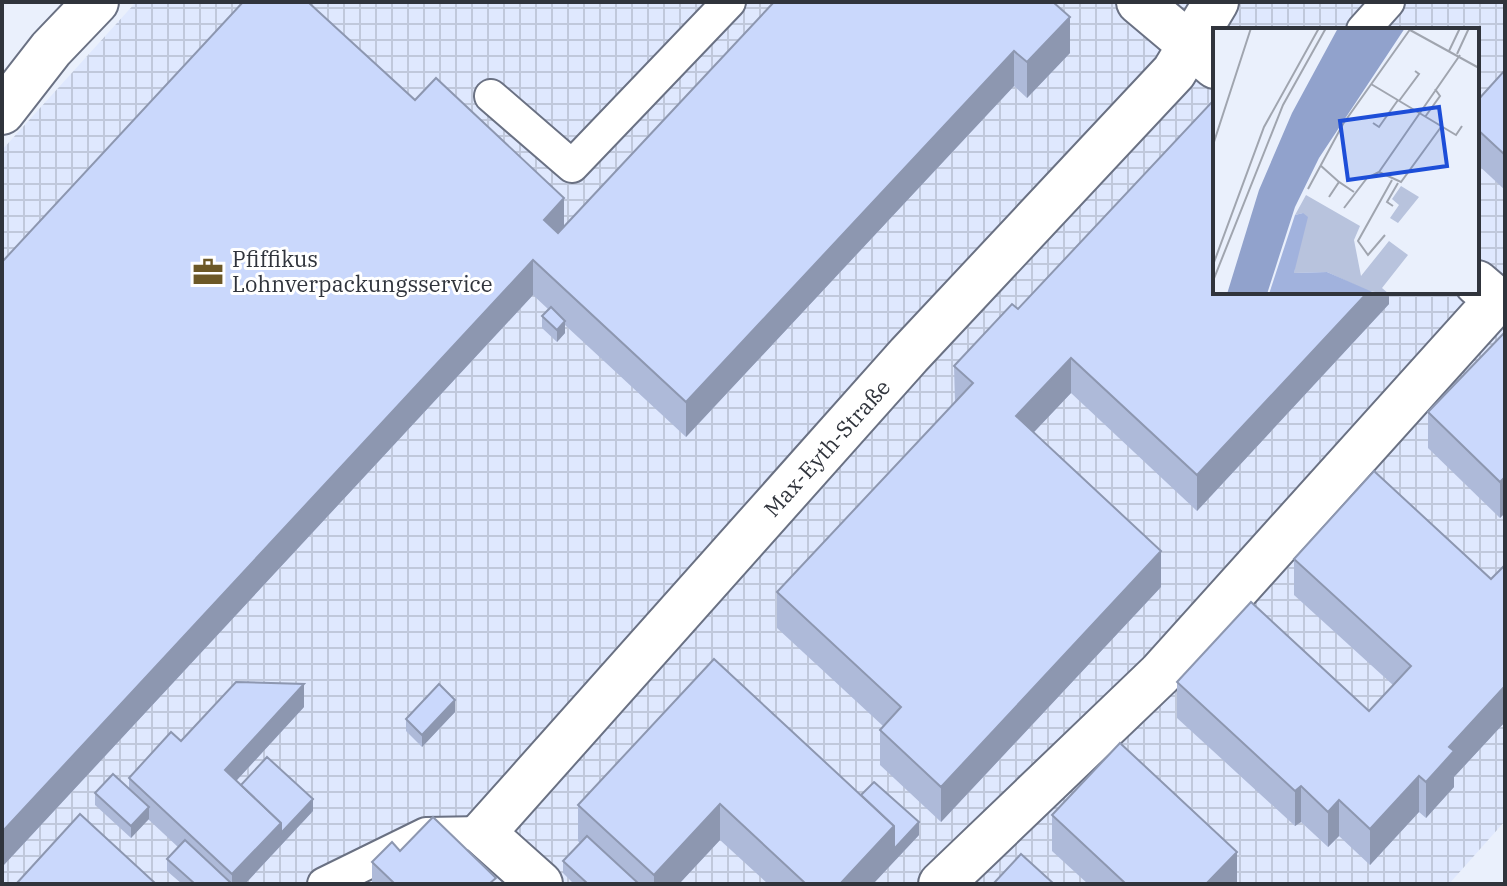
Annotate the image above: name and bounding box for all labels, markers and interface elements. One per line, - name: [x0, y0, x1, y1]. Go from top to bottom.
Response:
- inset map: [1213, 28, 1479, 294]
- place label: Pfiffikus Lohnverpackungsservice: [232, 244, 493, 298]
- office icon: Pfiffikus Lohnverpackungsservice: [191, 255, 225, 289]
- street label: Max-Eyth-Straße: [757, 373, 896, 523]

